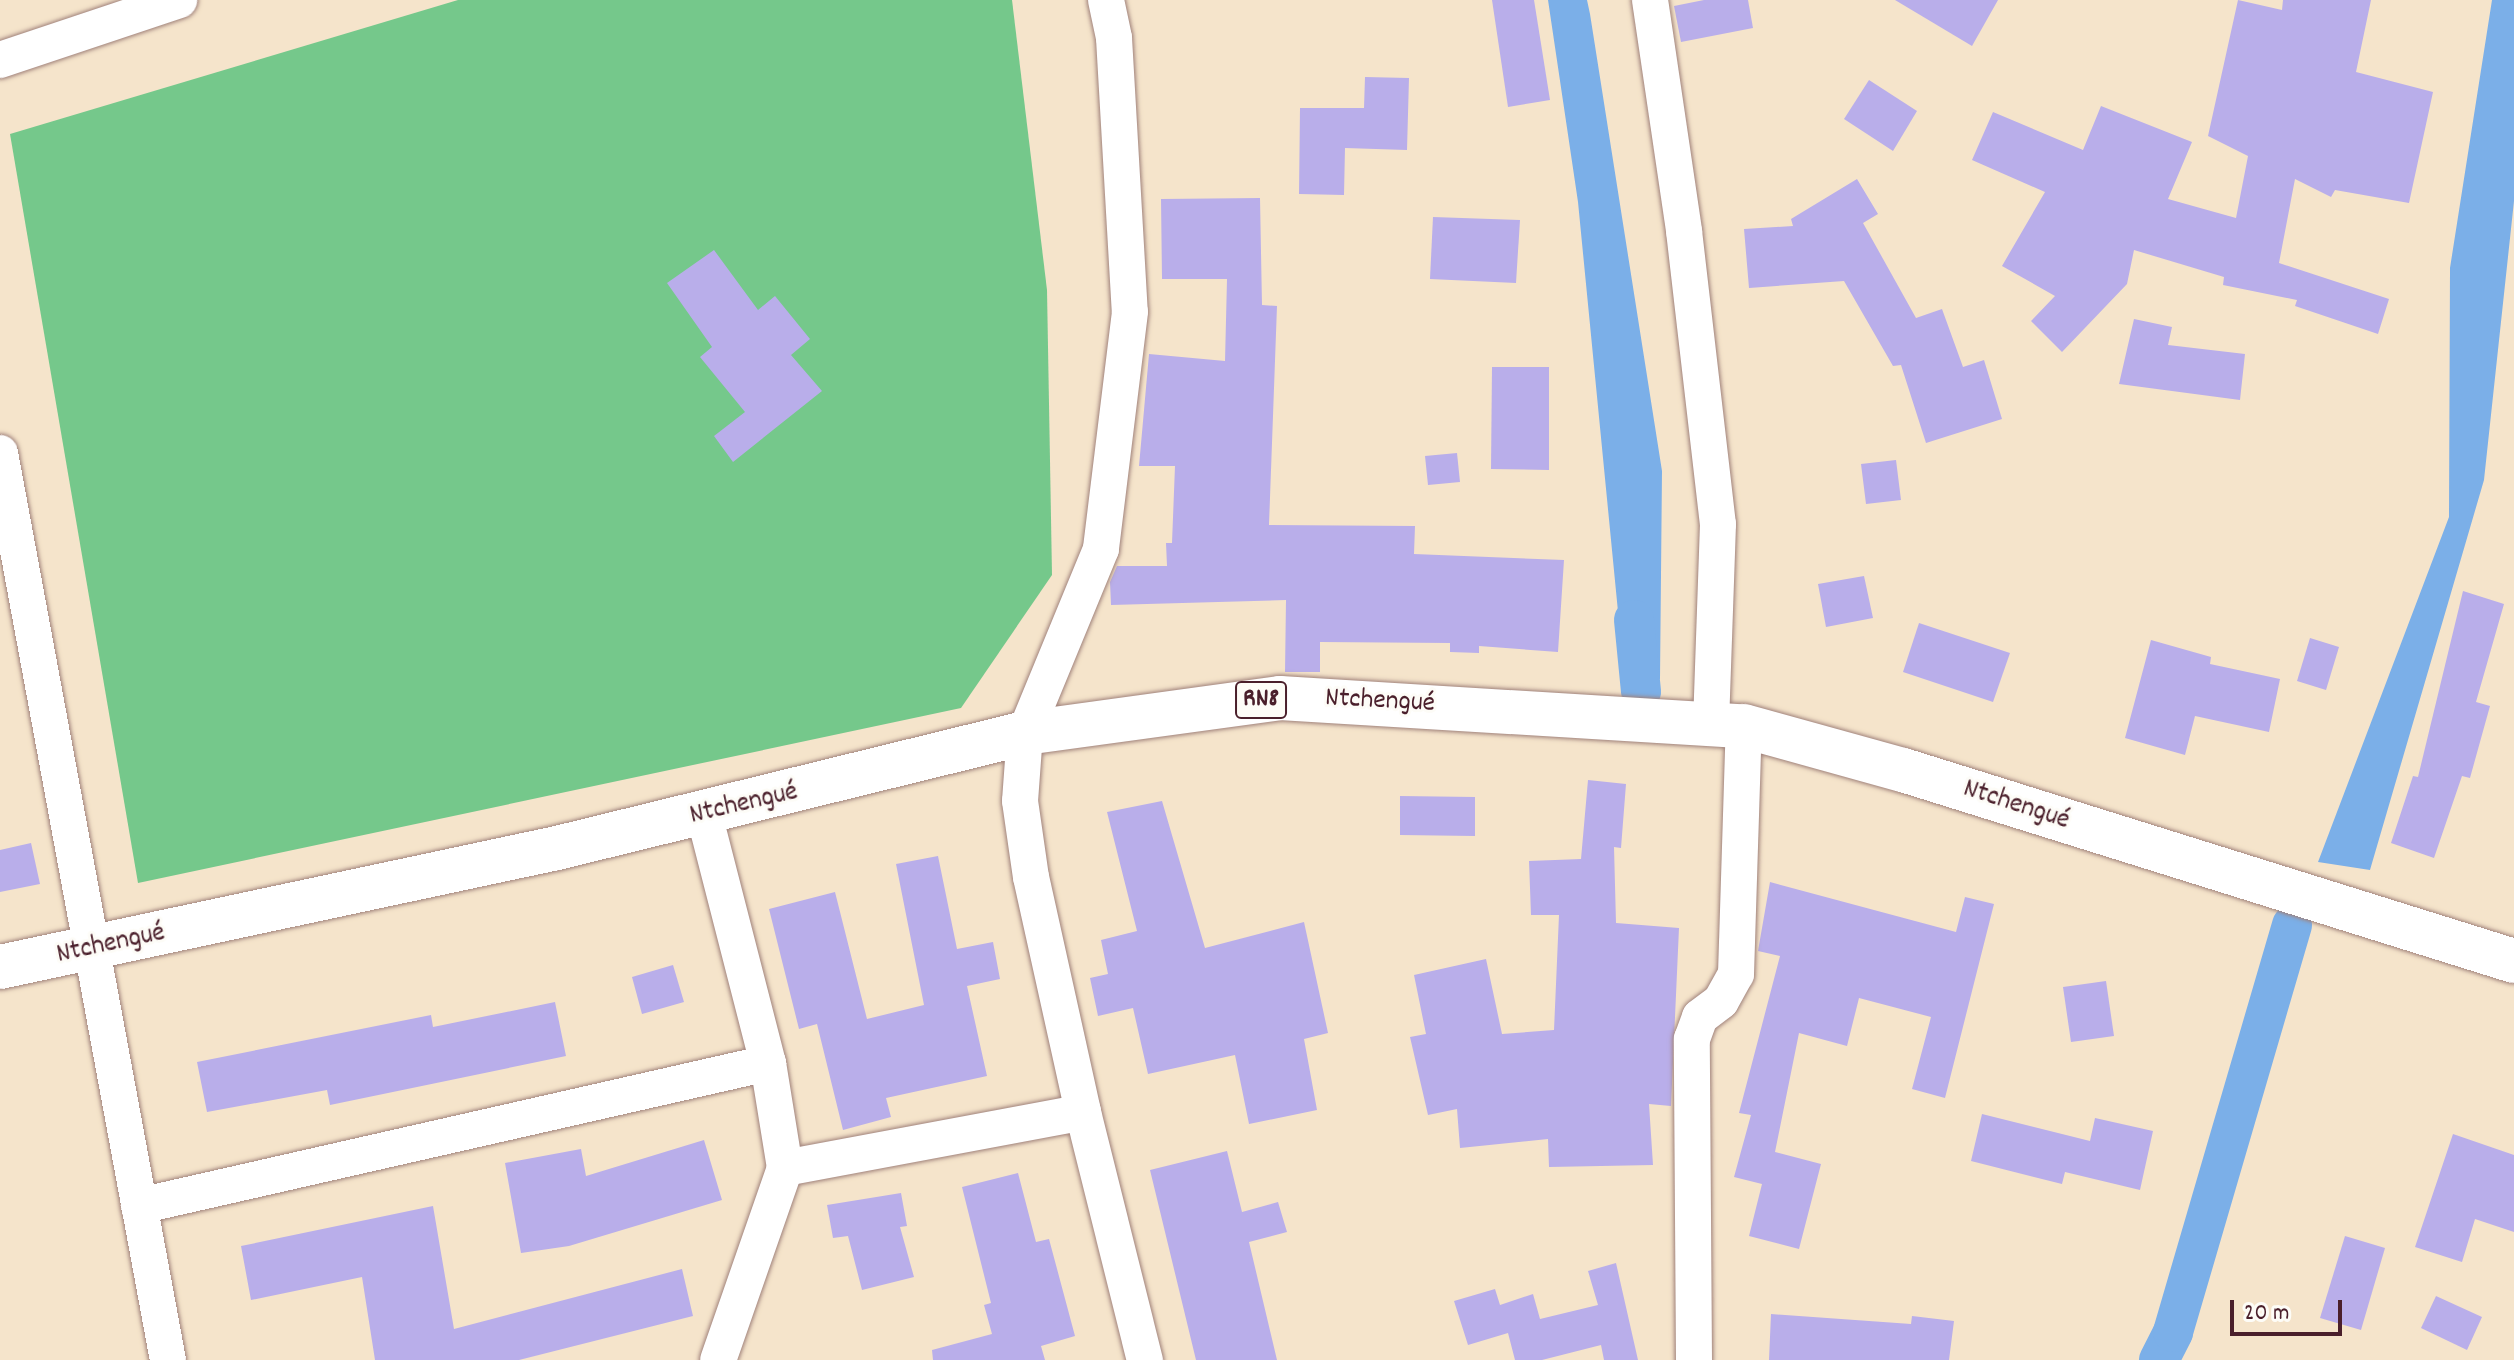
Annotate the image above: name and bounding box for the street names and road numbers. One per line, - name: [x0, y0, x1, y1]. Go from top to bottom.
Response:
- road number: RN8: [1235, 678, 1287, 722]
- street label: Ntchengué: [1324, 682, 1436, 722]
- street label: Ntchengué: [1959, 773, 2073, 839]
- street label: Ntchengué: [687, 776, 801, 834]
- street label: Ntchengué: [54, 917, 168, 973]

